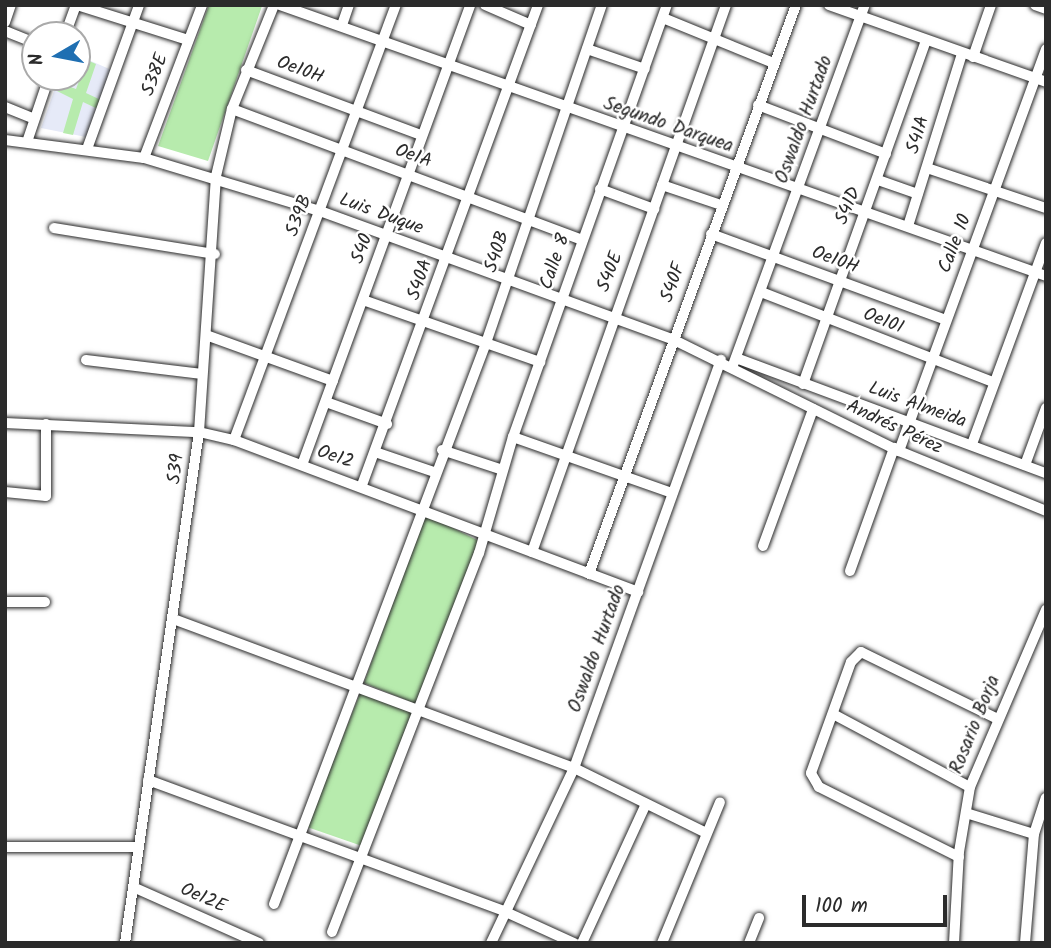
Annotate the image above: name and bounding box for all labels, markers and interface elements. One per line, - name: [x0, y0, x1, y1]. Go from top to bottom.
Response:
- north arrow: [21, 21, 91, 91]
- text: N: [21, 51, 53, 68]
- street label: S38E: [138, 51, 174, 99]
- street label: Oe10H: [273, 52, 327, 90]
- street label: Oswaldo Hurtado: [771, 53, 839, 187]
- street label: Segundo Darquea: [600, 93, 736, 159]
- street label: S41A: [903, 113, 935, 157]
- street label: Oe1A: [391, 140, 435, 174]
- street label: S41D: [831, 184, 867, 228]
- street label: Luis Duque: [336, 189, 426, 241]
- street label: S39B: [282, 192, 318, 240]
- street label: Calle 10: [934, 211, 978, 277]
- street label: S40B: [481, 228, 515, 276]
- street label: S40: [347, 231, 379, 267]
- street label: Calle 8: [536, 231, 576, 293]
- street label: Oe10H: [808, 242, 862, 280]
- street label: S40E: [593, 249, 629, 295]
- street label: S40A: [403, 257, 439, 303]
- street label: S40F: [656, 260, 692, 306]
- street label: Oe10I: [860, 304, 906, 340]
- street label: Luis Almeida: [865, 378, 969, 434]
- street label: Andrés Pérez: [842, 396, 946, 460]
- street label: Oe12: [314, 441, 356, 475]
- street label: S39: [164, 453, 190, 485]
- street label: Oswaldo Hurtado: [564, 582, 632, 716]
- street label: Rosario Borja: [946, 672, 1006, 778]
- street label: Oe12E: [176, 879, 230, 919]
- scale bar: [806, 881, 951, 925]
- text: 100 m: [815, 890, 868, 923]

